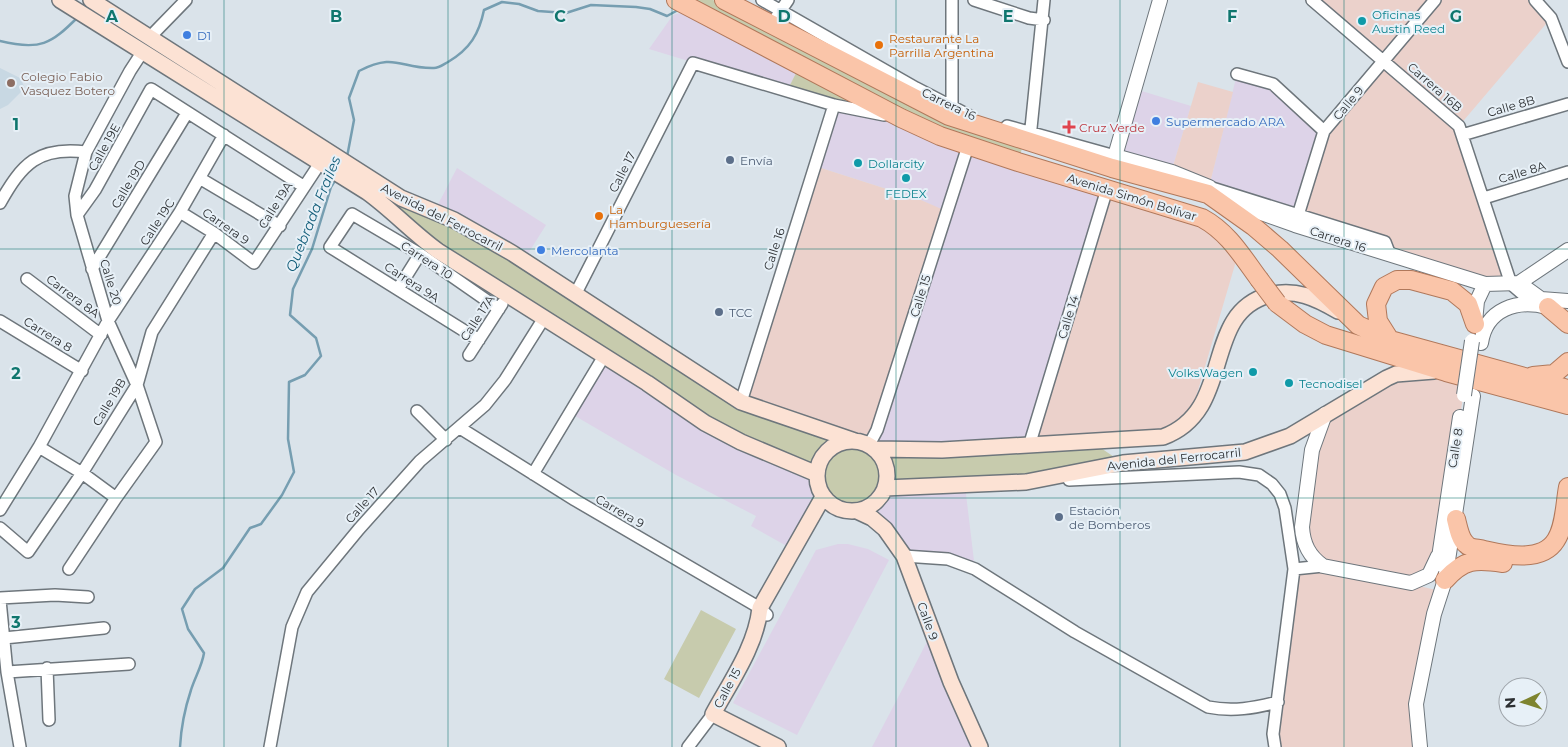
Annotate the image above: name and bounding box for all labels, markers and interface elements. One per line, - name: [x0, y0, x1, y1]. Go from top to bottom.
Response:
- text: A: [105, 7, 119, 26]
- text: B: [330, 7, 342, 26]
- text: C: [554, 7, 566, 26]
- text: D: [777, 7, 791, 26]
- text: E: [1003, 7, 1013, 26]
- text: F: [1227, 7, 1237, 26]
- place label: Oficinas Austin Reed: [1372, 7, 1445, 36]
- text: G: [1450, 7, 1462, 26]
- marker: Oficinas Austin Reed: [1356, 15, 1368, 27]
- place label: D1: [197, 28, 211, 43]
- marker: D1: [181, 29, 193, 41]
- place label: Restaurante La Parrilla Argentina: [889, 31, 994, 60]
- marker: Restaurante La Parrilla Argentina: [873, 39, 885, 51]
- street label: Carrera 16B: [1405, 59, 1465, 115]
- place label: Colegio Fabio Vasquez Botero: [21, 69, 115, 98]
- marker: Colegio Fabio Vasquez Botero: [5, 77, 17, 89]
- street label: Calle 9: [1330, 83, 1366, 123]
- street label: Carrera 16: [920, 84, 978, 124]
- street label: Calle 8B: [1485, 92, 1537, 120]
- place label: Supermercado ARA: [1166, 114, 1285, 129]
- text: 1: [13, 115, 19, 134]
- marker: Supermercado ARA: [1150, 115, 1162, 127]
- place label: Cruz Verde: [1079, 120, 1145, 135]
- street label: Calle 19E: [85, 121, 123, 173]
- marker: Cruz Verde: [1063, 121, 1075, 133]
- street label: Calle 17: [605, 149, 639, 195]
- water label: Quebrada Frailes: [282, 153, 344, 274]
- place label: Envía: [740, 153, 773, 168]
- marker: Envía: [724, 154, 736, 166]
- place label: Dollarcity: [868, 156, 925, 171]
- street label: Calle 19D: [108, 157, 148, 211]
- marker: Dollarcity: [852, 157, 864, 169]
- street label: Calle 8A: [1497, 158, 1548, 186]
- street label: Avenida Simón Bolívar: [1065, 170, 1199, 224]
- marker: FEDEX: [900, 172, 912, 184]
- street label: Calle 19A: [255, 178, 295, 231]
- street label: Avenida del Ferrocarril: [379, 180, 505, 254]
- place label: FEDEX: [885, 186, 927, 201]
- street label: Calle 19C: [136, 195, 178, 248]
- place label: La Hamburguesería: [609, 202, 711, 231]
- street label: Carrera 9: [200, 204, 252, 248]
- marker: La Hamburguesería: [593, 210, 605, 222]
- street label: Carrera 16: [1308, 223, 1368, 255]
- street label: Calle 16: [760, 226, 788, 272]
- street label: Carrera 10: [398, 238, 456, 282]
- place label: Mercolanta: [551, 243, 619, 258]
- marker: Mercolanta: [535, 244, 547, 256]
- street label: Calle 20: [97, 257, 125, 307]
- street label: Carrera 9A: [382, 259, 443, 306]
- street label: Carrera 8A: [43, 271, 103, 321]
- street label: Calle 15: [906, 273, 934, 319]
- street label: Calle 17A: [457, 292, 498, 344]
- street label: Calle 14: [1054, 293, 1082, 341]
- place label: TCC: [729, 305, 753, 320]
- marker: TCC: [713, 306, 725, 318]
- street label: Carrera 8: [21, 313, 75, 355]
- text: 2: [11, 364, 21, 383]
- place label: VolksWagen: [1168, 365, 1243, 380]
- marker: VolksWagen: [1247, 366, 1259, 378]
- street label: Calle 19B: [89, 375, 129, 429]
- place label: Tecnodisel: [1299, 376, 1363, 391]
- marker: Tecnodisel: [1283, 377, 1295, 389]
- street label: Calle 8: [1444, 427, 1466, 469]
- street label: Avenida del Ferrocarril: [1106, 445, 1242, 473]
- street label: Calle 17: [342, 484, 382, 526]
- street label: Carrera 9: [593, 491, 647, 531]
- place label: Estación de Bomberos: [1069, 503, 1150, 532]
- marker: Estación de Bomberos: [1053, 511, 1065, 523]
- street label: Calle 9: [914, 600, 942, 642]
- text: 3: [10, 613, 21, 632]
- street label: Calle 15: [710, 665, 744, 711]
- north arrow: [1498, 677, 1548, 727]
- text: N: [1501, 697, 1519, 709]

